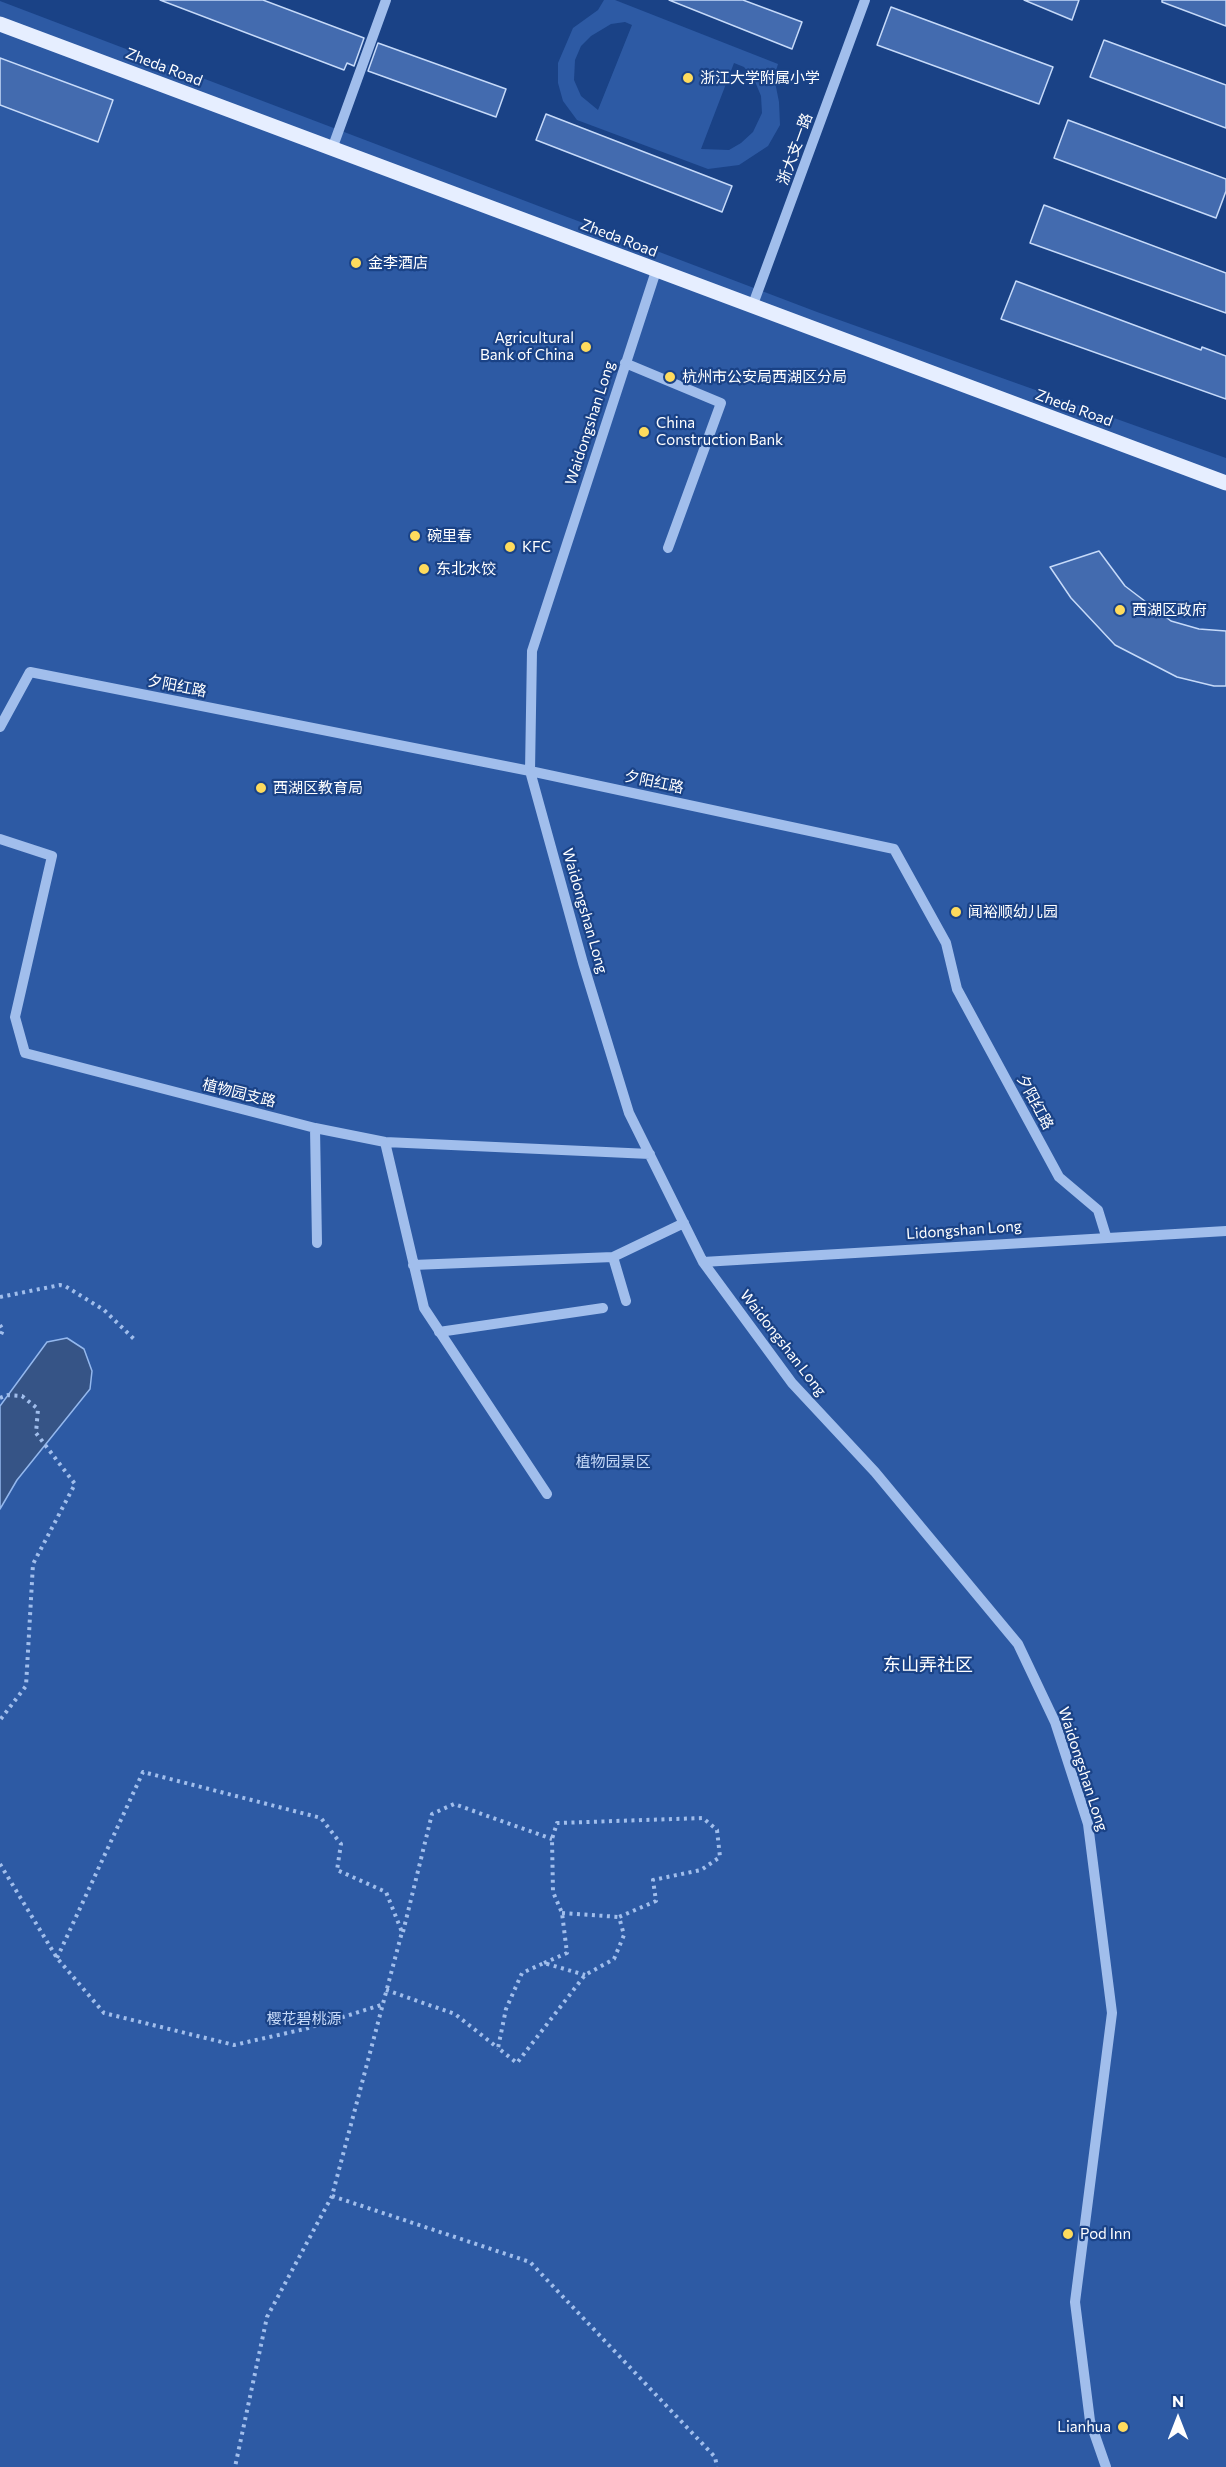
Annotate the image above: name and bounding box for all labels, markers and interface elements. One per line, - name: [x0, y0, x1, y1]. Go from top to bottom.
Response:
- street label: Zheda Road: [123, 44, 205, 90]
- place label: 浙江大学附属小学: [700, 69, 820, 87]
- marker: 浙江大学附属小学: [681, 71, 695, 85]
- street label: 浙大支一路: [774, 111, 816, 187]
- street label: Zheda Road: [578, 215, 660, 261]
- place label: 金李酒店: [368, 254, 428, 272]
- marker: 金李酒店: [349, 256, 363, 270]
- place label: Agricultural Bank of China: [480, 329, 574, 364]
- marker: Agricultural Bank of China: [579, 340, 593, 354]
- street label: Waidongshan Long: [561, 359, 619, 487]
- place label: 杭州市公安局西湖区分局: [682, 368, 847, 386]
- marker: 杭州市公安局西湖区分局: [663, 370, 677, 384]
- street label: Zheda Road: [1033, 386, 1115, 430]
- place label: China Construction Bank: [656, 414, 783, 449]
- marker: China Construction Bank: [637, 425, 651, 439]
- place label: 碗里春: [427, 527, 472, 545]
- marker: 碗里春: [408, 529, 422, 543]
- place label: KFC: [522, 538, 551, 556]
- marker: KFC: [503, 540, 517, 554]
- place label: 东北水饺: [436, 560, 496, 578]
- marker: 东北水饺: [417, 562, 431, 576]
- place label: 西湖区政府: [1132, 601, 1207, 619]
- marker: 西湖区政府: [1113, 603, 1127, 617]
- street label: 夕阳红路: [146, 671, 208, 701]
- street label: 夕阳红路: [623, 767, 685, 797]
- place label: 西湖区教育局: [273, 779, 363, 797]
- marker: 西湖区教育局: [254, 781, 268, 795]
- street label: Waidongshan Long: [558, 846, 612, 976]
- place label: 闻裕顺幼儿园: [968, 903, 1058, 921]
- marker: 闻裕顺幼儿园: [949, 905, 963, 919]
- street label: 夕阳红路: [1013, 1071, 1057, 1133]
- street label: 植物园支路: [200, 1075, 278, 1111]
- street label: Lidongshan Long: [906, 1217, 1022, 1243]
- street label: Waidongshan Long: [736, 1286, 830, 1400]
- park label: 植物园景区: [576, 1453, 650, 1471]
- district label: 东山弄社区: [883, 1654, 973, 1676]
- street label: Waidongshan Long: [1054, 1705, 1112, 1833]
- park label: 樱花碧桃源: [267, 2010, 341, 2028]
- place label: Pod Inn: [1080, 2225, 1131, 2243]
- marker: Pod Inn: [1061, 2227, 1075, 2241]
- north arrow: [1148, 2389, 1208, 2449]
- text: N: [1172, 2391, 1184, 2410]
- place label: Lianhua: [1057, 2418, 1111, 2436]
- marker: Lianhua: [1116, 2420, 1130, 2434]

